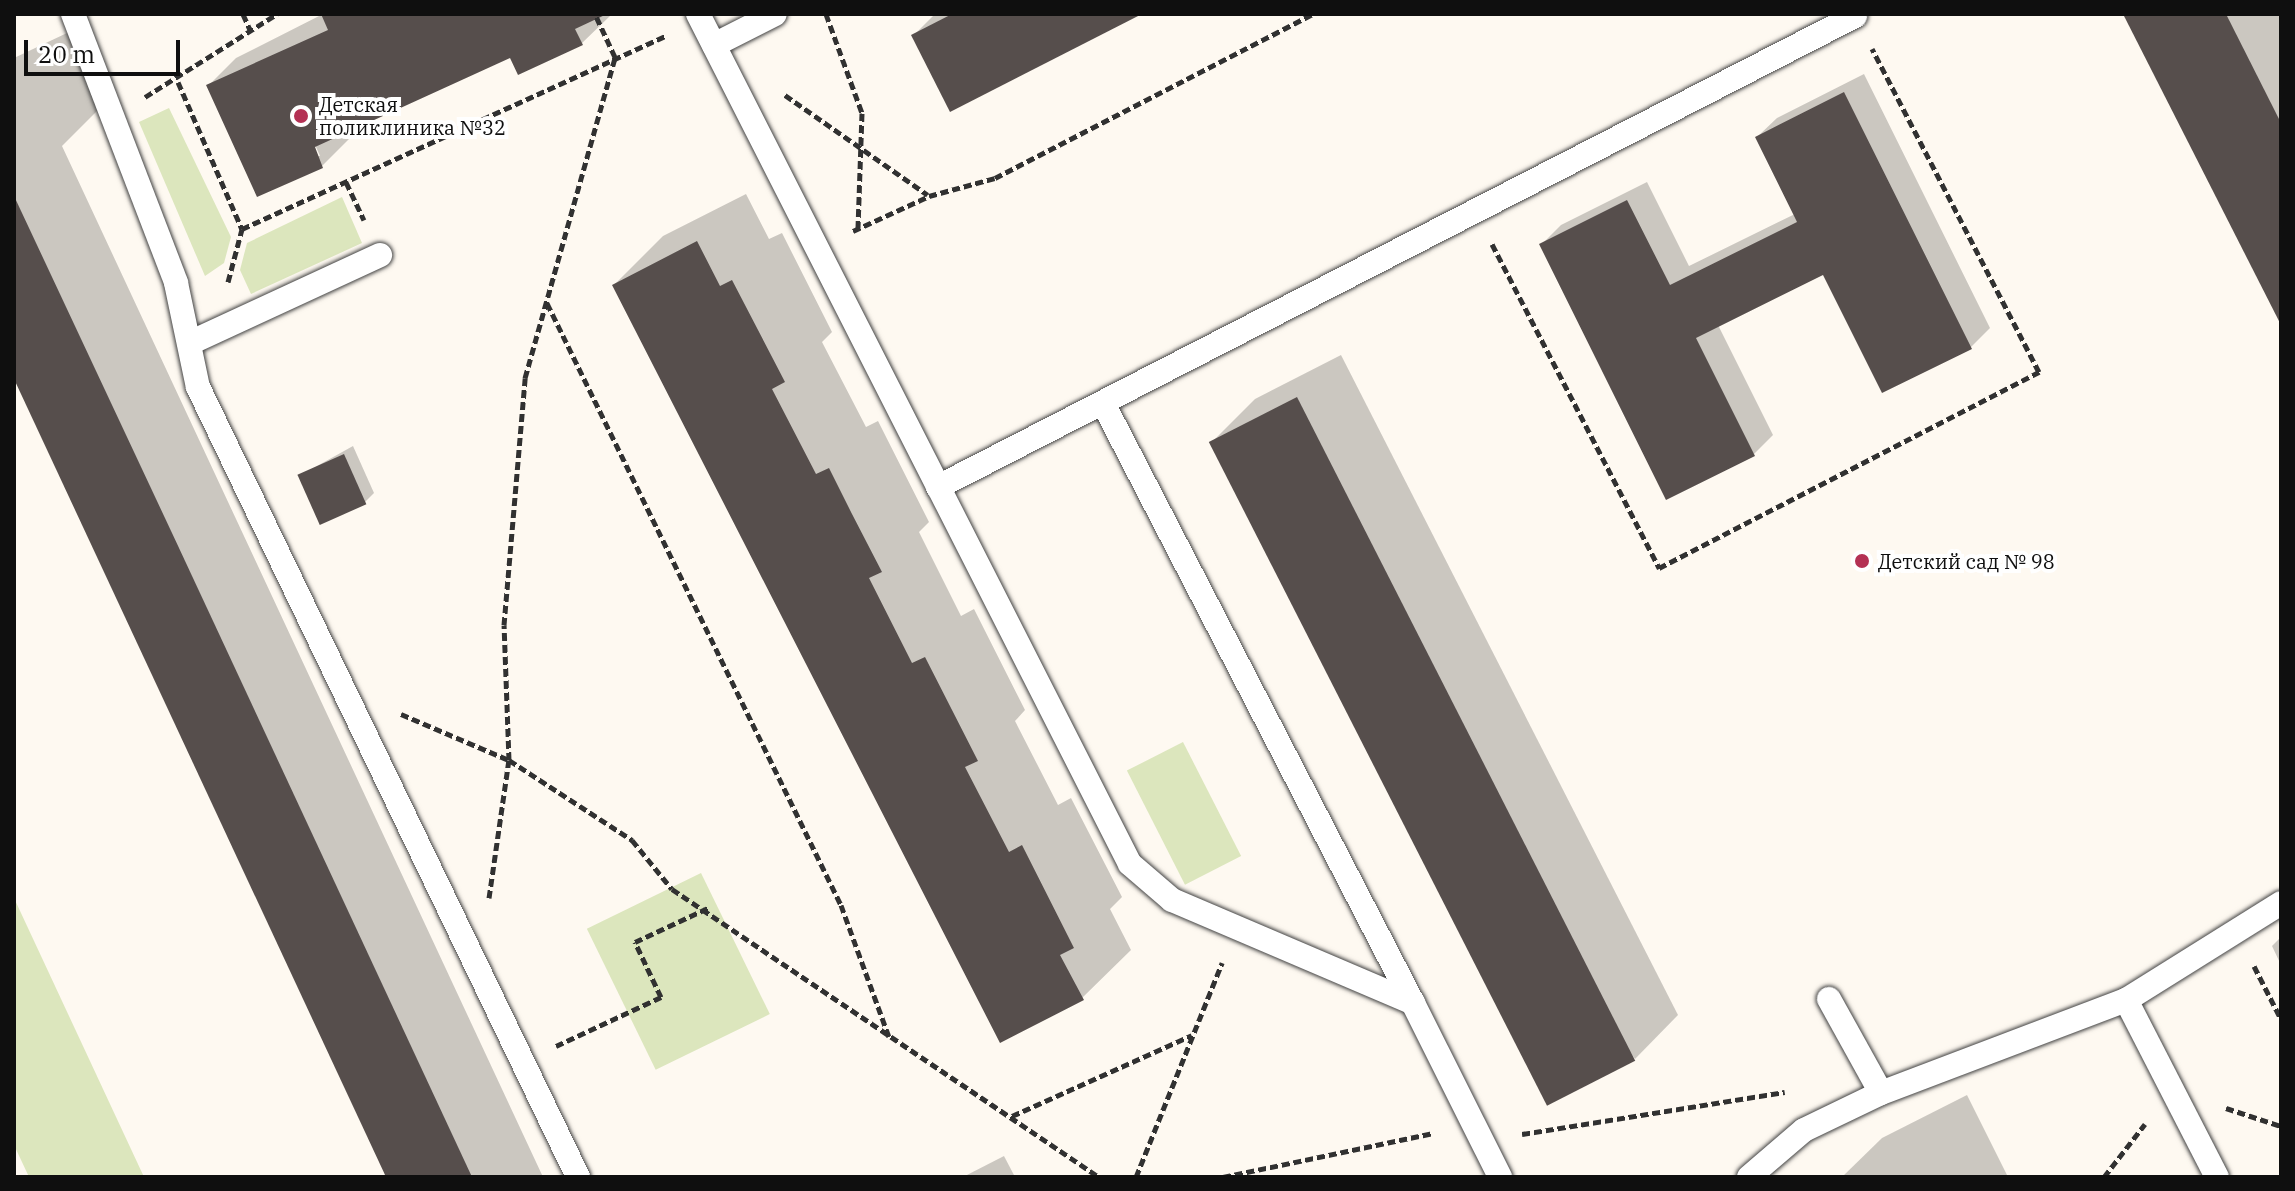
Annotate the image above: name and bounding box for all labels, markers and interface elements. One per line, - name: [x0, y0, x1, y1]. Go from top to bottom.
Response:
- scale bar: [28, 24, 184, 74]
- text: 20 m: [38, 38, 95, 70]
- place label: Детская поликлиника №32: [319, 92, 506, 139]
- marker: Детская поликлиника №32: [290, 105, 312, 127]
- place label: Детский сад № 98: [1878, 549, 2055, 573]
- marker: Детский сад № 98: [1853, 552, 1871, 570]

